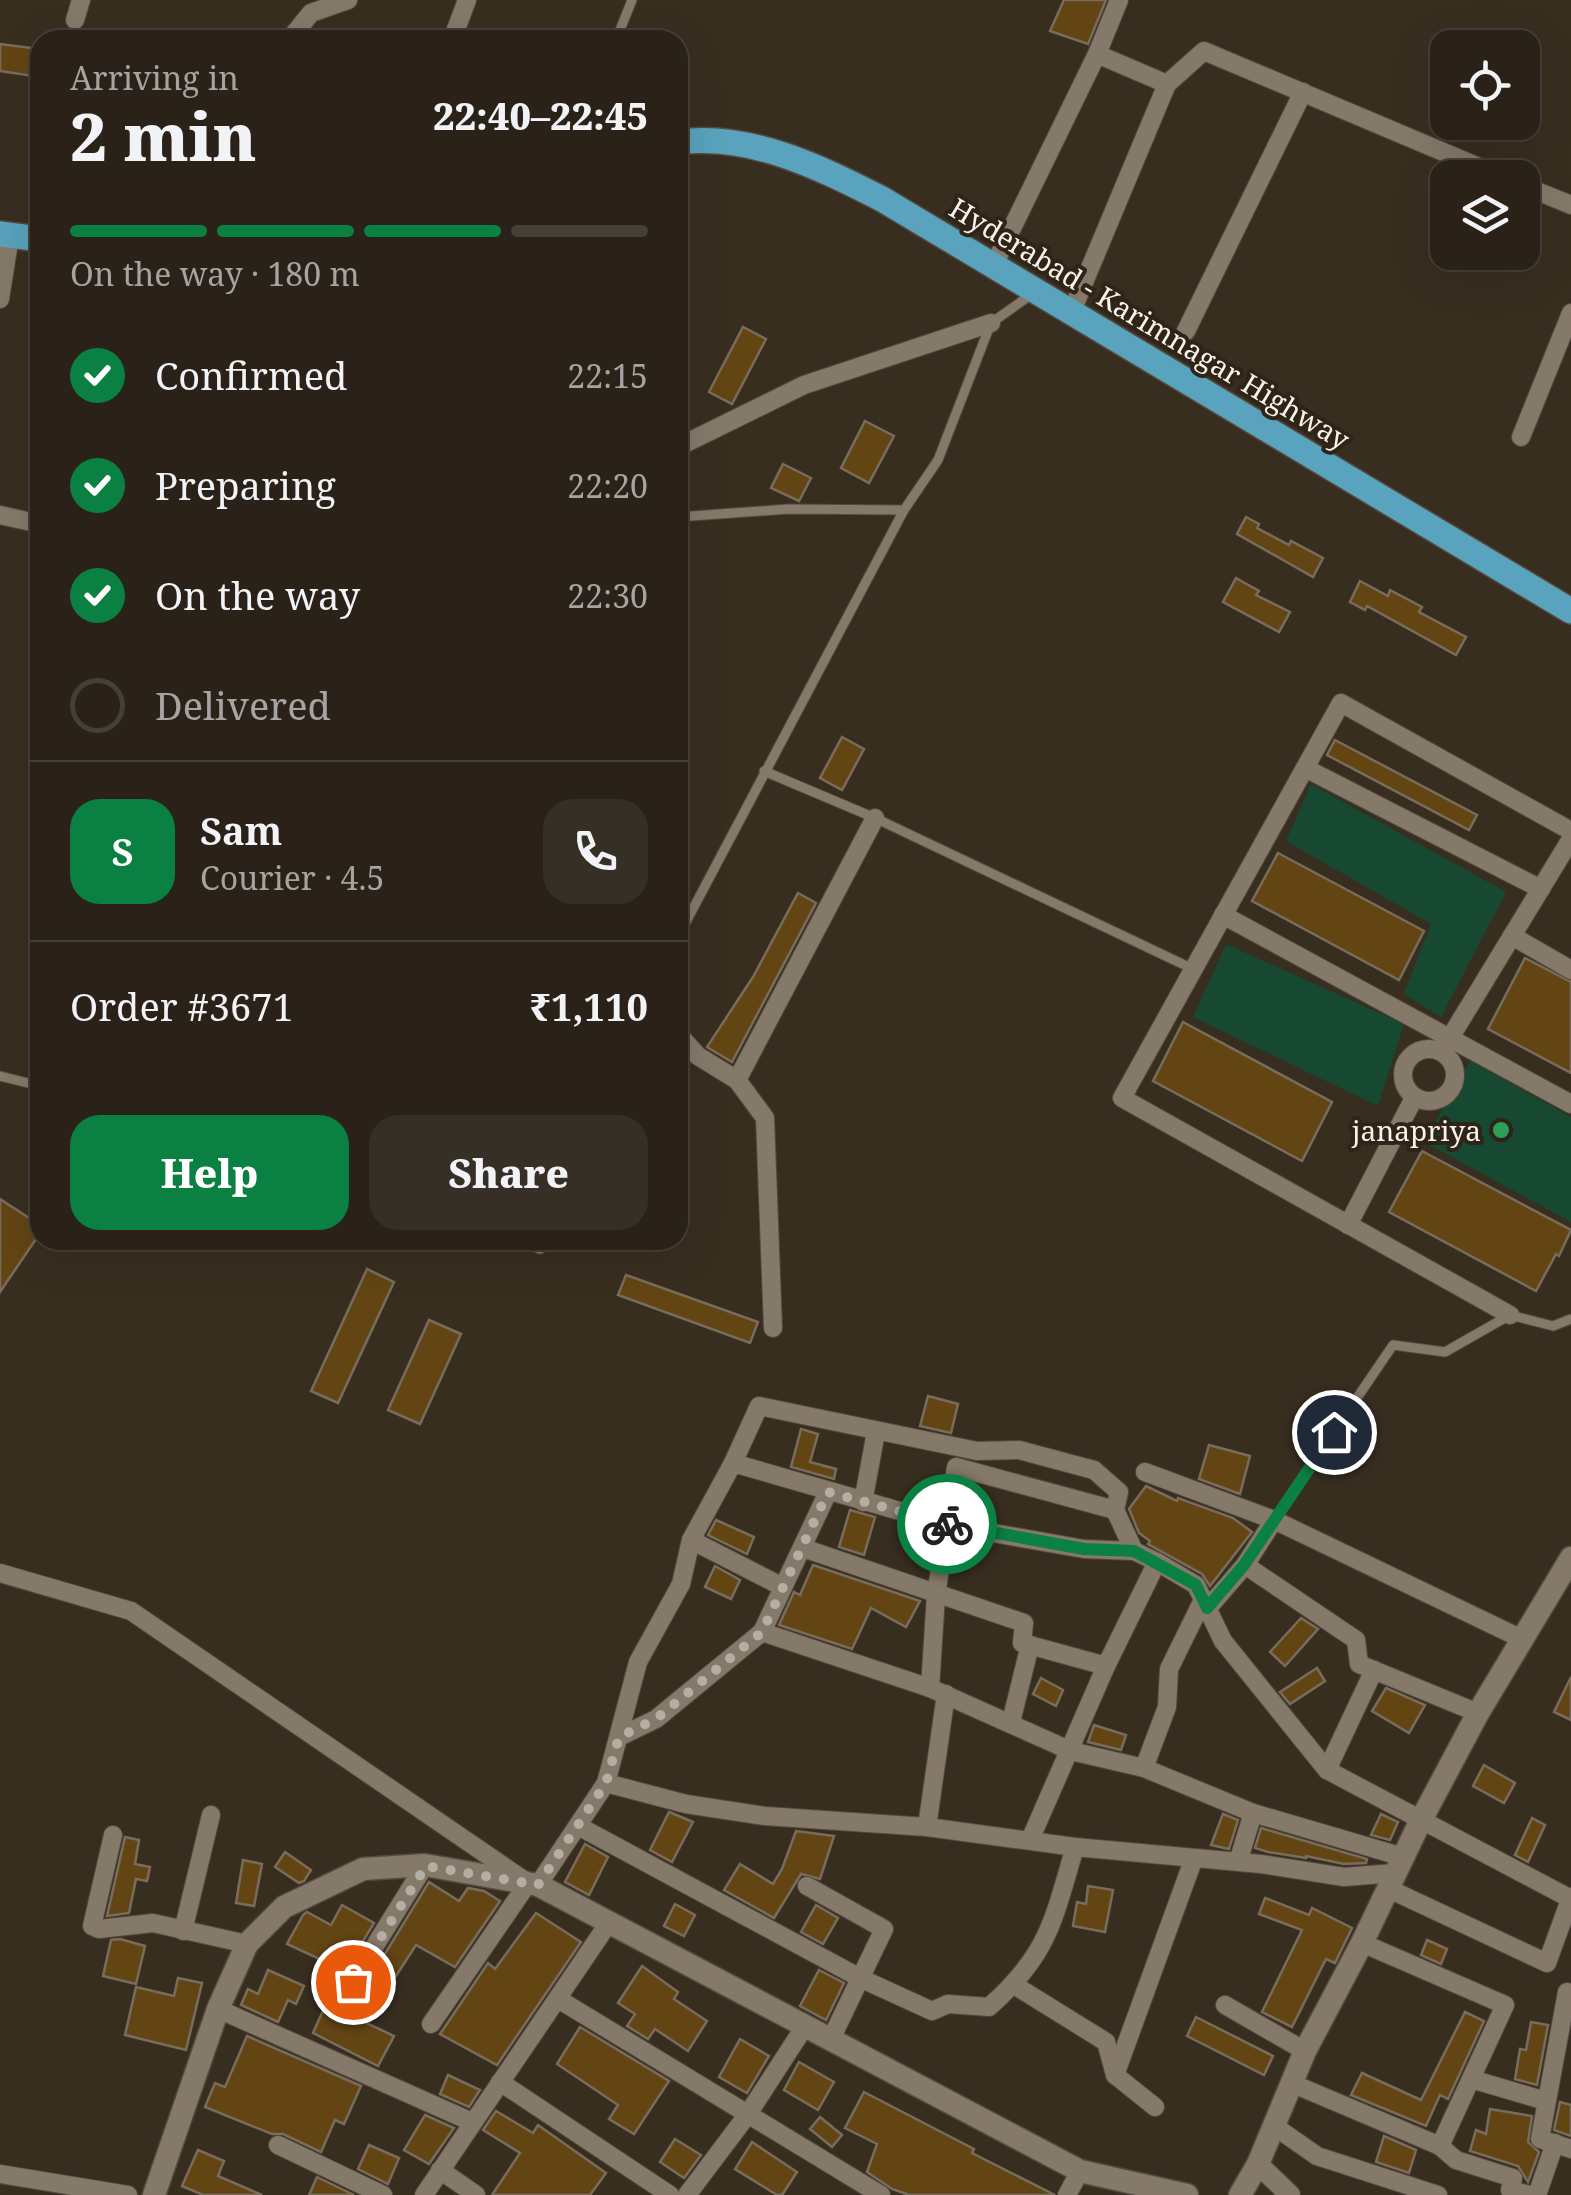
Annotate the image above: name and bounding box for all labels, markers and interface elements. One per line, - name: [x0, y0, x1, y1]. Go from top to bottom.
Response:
- map controls: [1430, 30, 1540, 270]
- button: locate: [1430, 30, 1540, 140]
- text: Arriving in: [70, 56, 239, 99]
- text: 22:40–22:45: [433, 89, 648, 141]
- text: 2 min: [70, 92, 257, 180]
- button: layers: [1430, 160, 1540, 270]
- street label: Hyderabad - Karimnagar Highway: [943, 188, 1357, 458]
- text: On the way · 180 m: [70, 252, 360, 295]
- icon: check: [70, 348, 125, 403]
- text: Confirmed: [155, 349, 347, 401]
- text: 22:15: [567, 354, 648, 397]
- icon: check: [70, 458, 125, 513]
- text: Preparing: [155, 459, 336, 511]
- text: 22:20: [567, 464, 648, 507]
- icon: check: [70, 568, 125, 623]
- text: On the way: [155, 569, 360, 621]
- text: 22:30: [567, 574, 648, 617]
- text: Delivered: [155, 679, 331, 731]
- button: phone: [543, 799, 648, 904]
- text: Sam: [200, 804, 282, 856]
- text: S: [111, 825, 134, 877]
- text: Courier · 4.5: [200, 856, 384, 899]
- text: Order #3671: [70, 980, 294, 1032]
- text: ₹1,110: [530, 980, 648, 1032]
- place label: janapriya: [1351, 1111, 1481, 1149]
- button: Help: [70, 1115, 349, 1230]
- button: Share: [369, 1115, 648, 1230]
- marker: janapriya: [1490, 1119, 1512, 1141]
- pin: [1292, 1390, 1377, 1475]
- icon: home: [1307, 1405, 1362, 1460]
- courier: [897, 1474, 997, 1574]
- icon: bike: [920, 1497, 975, 1552]
- pin: [311, 1940, 396, 2025]
- icon: bag: [326, 1955, 381, 2010]

